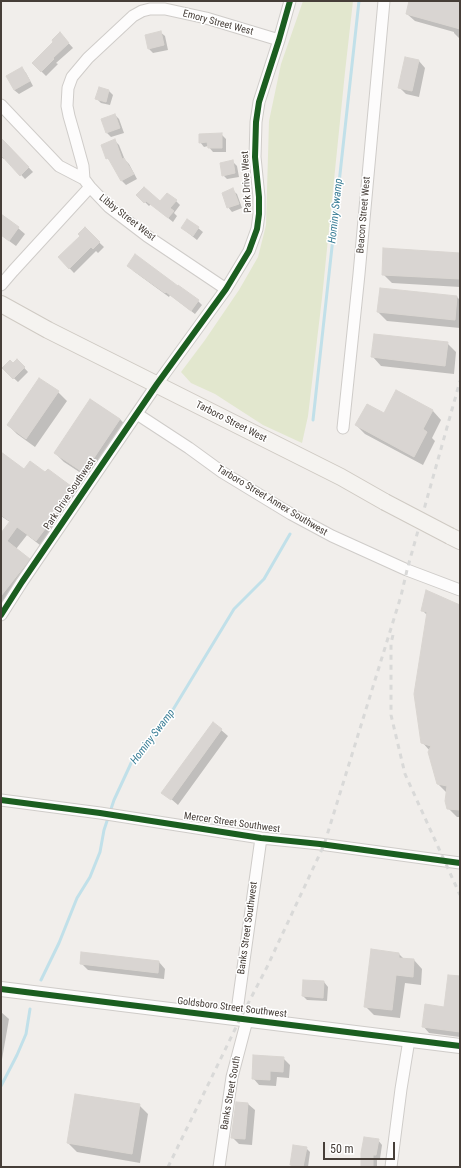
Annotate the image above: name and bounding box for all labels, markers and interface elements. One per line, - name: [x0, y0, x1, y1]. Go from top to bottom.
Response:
- street label: Emory Street West: [181, 8, 255, 38]
- street label: Park Drive West: [239, 151, 255, 213]
- street label: Beacon Street West: [355, 176, 373, 254]
- water label: Hominy Swamp: [326, 178, 346, 244]
- street label: Libby Street West: [96, 192, 158, 244]
- street label: Tarboro Street West: [193, 399, 269, 445]
- street label: Park Drive Southwest: [42, 456, 98, 532]
- street label: Tarboro Street Annex Southwest: [215, 463, 329, 539]
- water label: Hominy Swamp: [128, 707, 178, 767]
- street label: Mercer Street Southwest: [183, 810, 281, 836]
- street label: Banks Street Southwest: [236, 881, 260, 975]
- street label: Goldsboro Street Southwest: [177, 995, 287, 1021]
- street label: Banks Street South: [219, 1055, 243, 1131]
- scale bar: [325, 1134, 397, 1160]
- text: 50 m: [330, 1142, 354, 1156]

